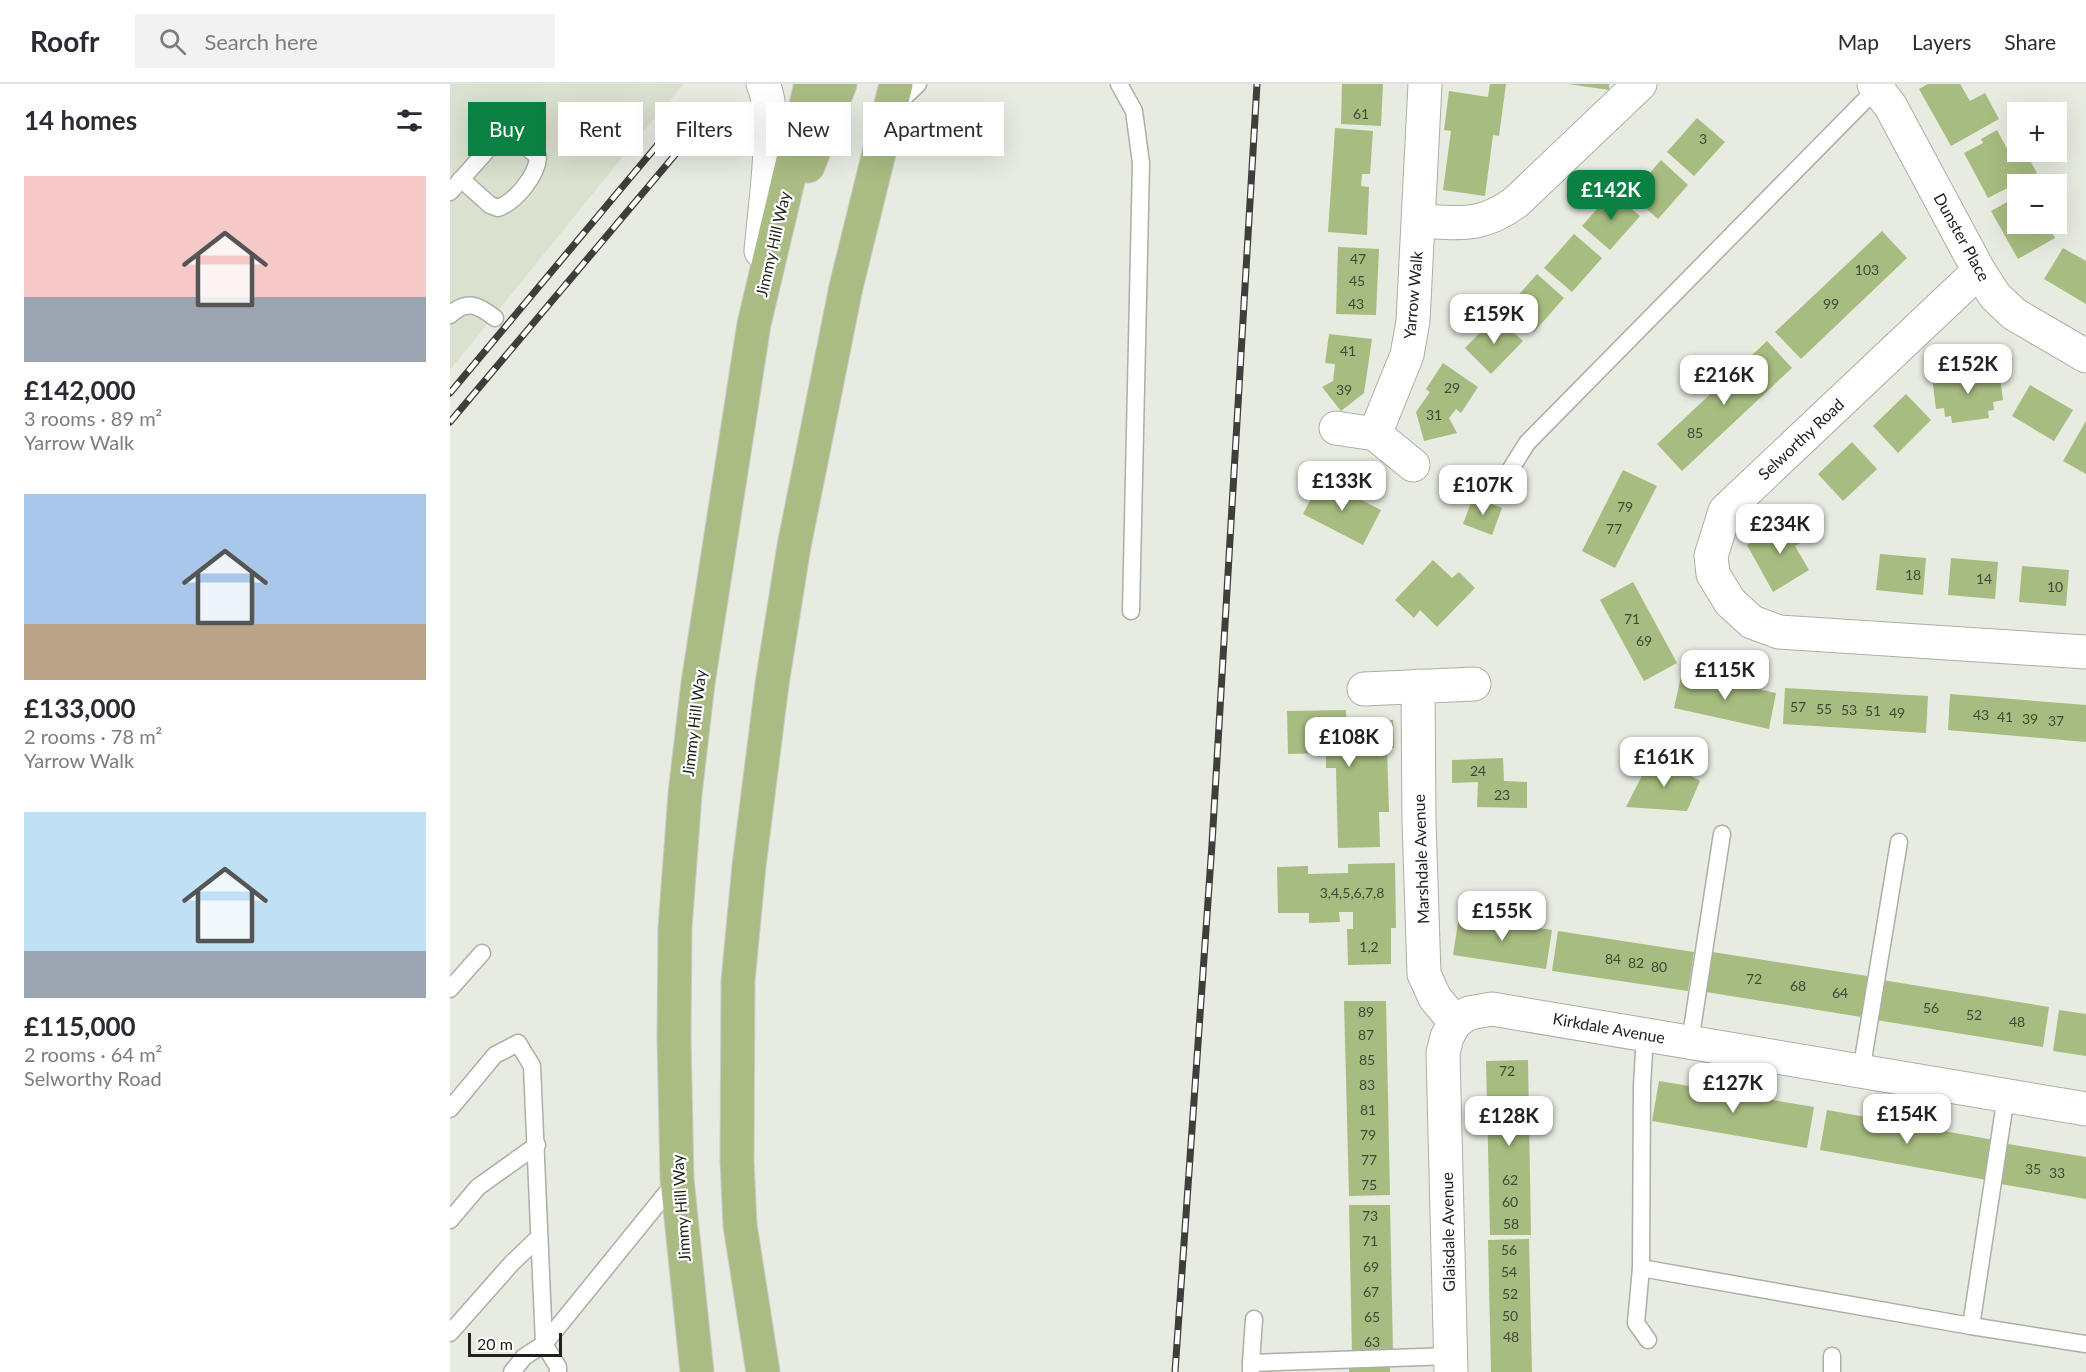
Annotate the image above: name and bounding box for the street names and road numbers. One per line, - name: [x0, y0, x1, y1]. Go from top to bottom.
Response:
- street label: Jimmy Hill Way: [751, 189, 794, 298]
- street label: Dunster Place: [1930, 189, 1994, 284]
- street label: Yarrow Walk: [1399, 249, 1426, 340]
- street label: Selworthy Road: [1754, 394, 1847, 483]
- street label: Jimmy Hill Way: [678, 668, 710, 777]
- street label: Marshdale Avenue: [1409, 794, 1432, 924]
- street label: Kirkdale Avenue: [1551, 1008, 1667, 1047]
- street label: Jimmy Hill Way: [667, 1153, 694, 1262]
- street label: Glaisdale Avenue: [1437, 1172, 1458, 1292]

